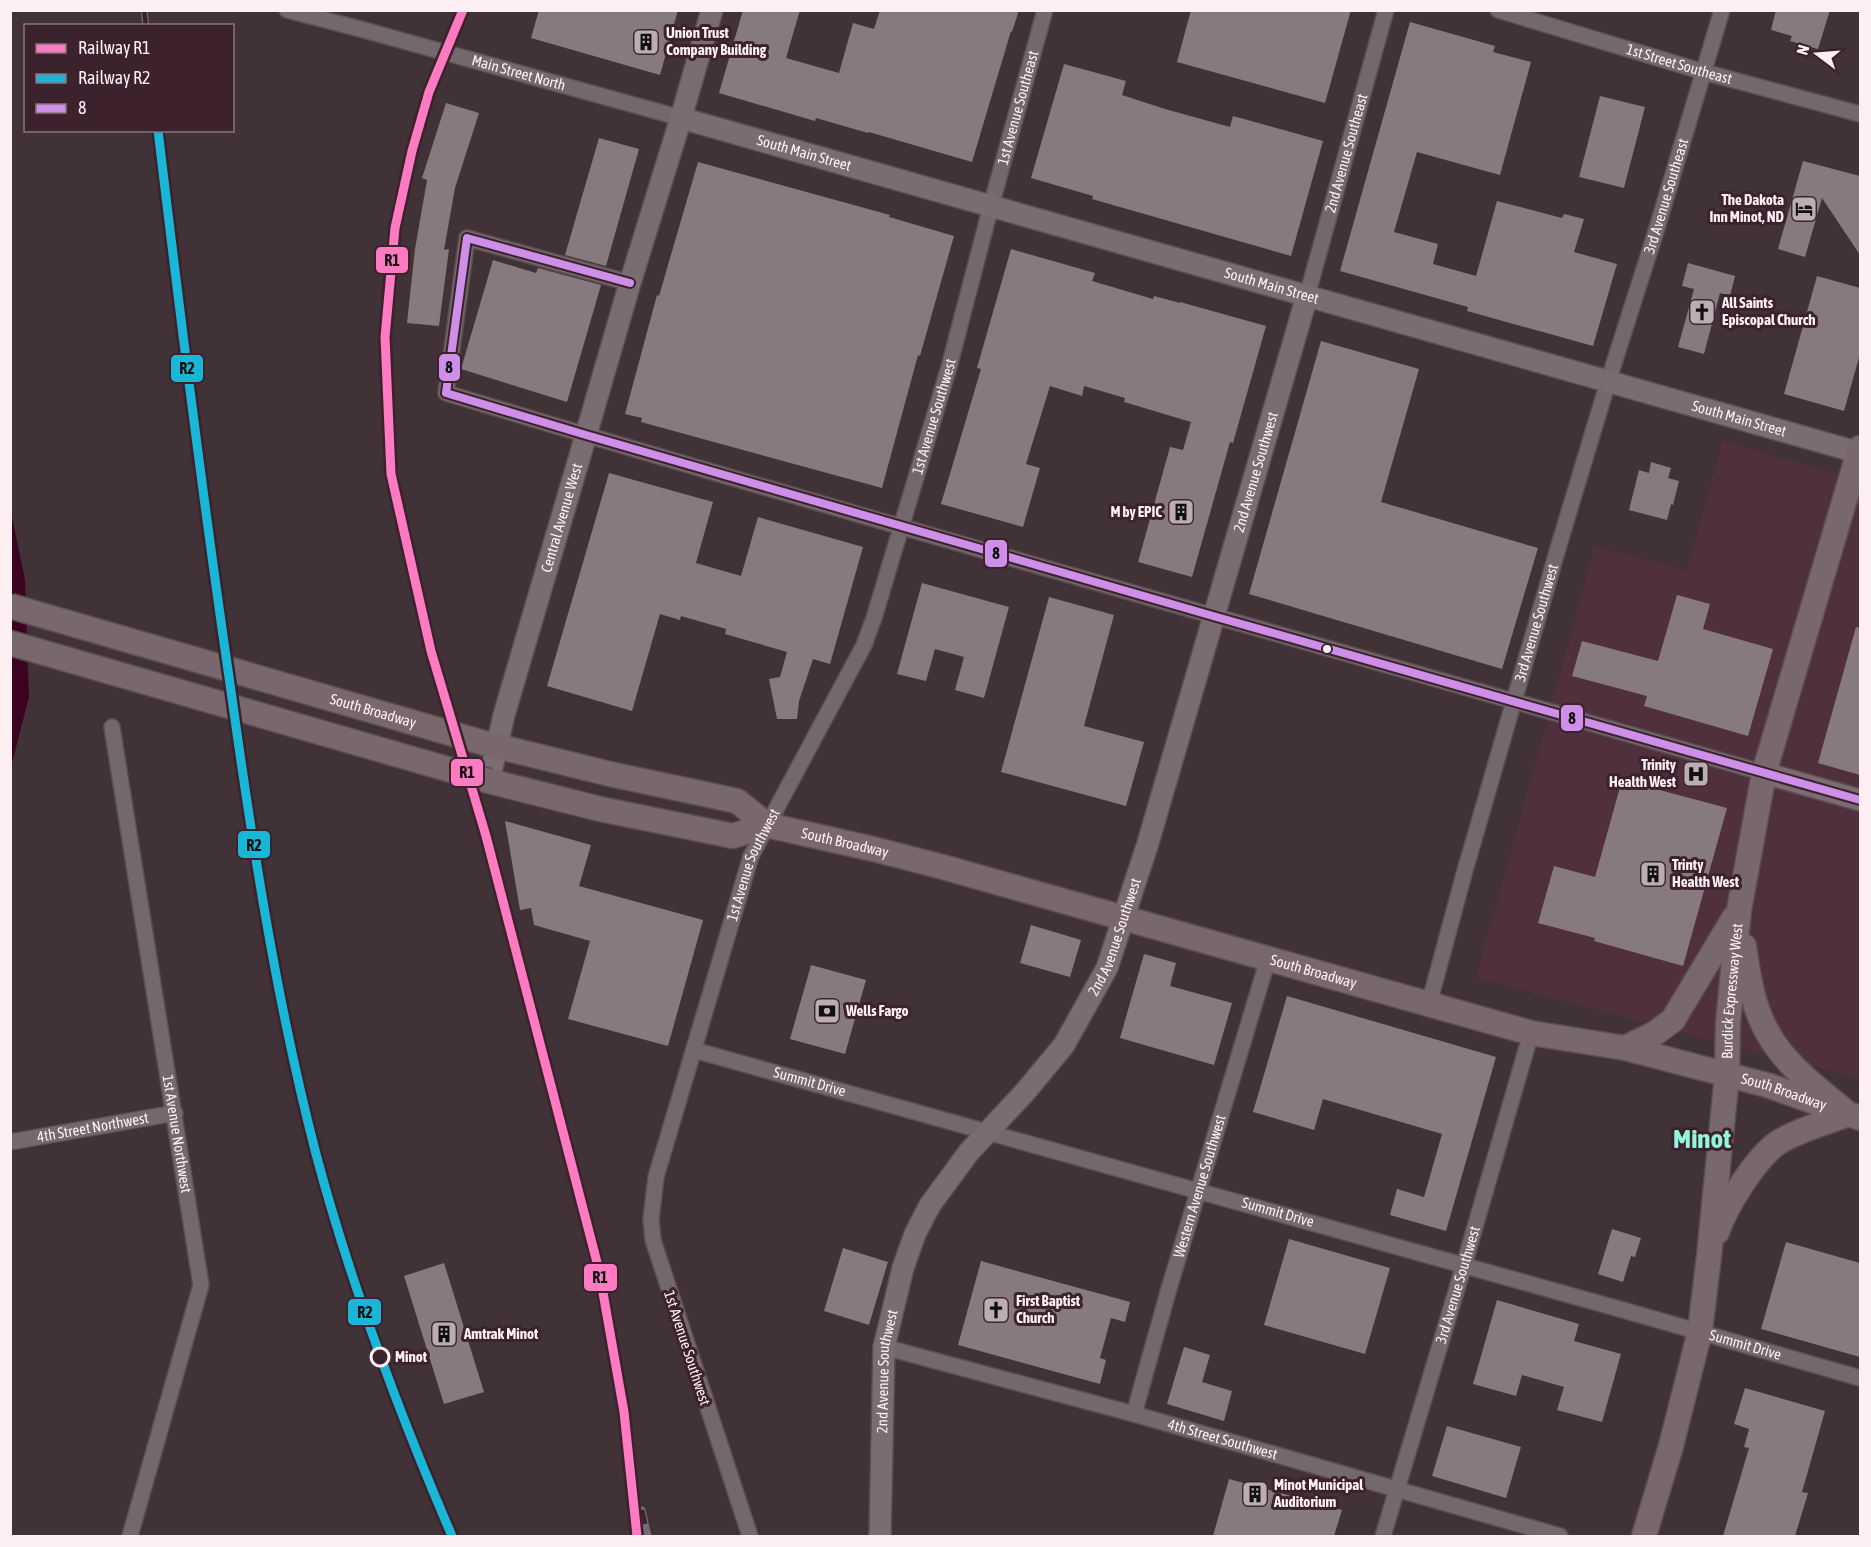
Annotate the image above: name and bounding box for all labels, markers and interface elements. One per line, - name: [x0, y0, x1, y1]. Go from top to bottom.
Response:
- legend: [24, 24, 234, 132]
- place label: Union Trust Company Building: [666, 24, 767, 58]
- north arrow: [1787, 24, 1847, 84]
- building icon: Union Trust Company Building: [631, 27, 661, 57]
- text: Railway R1: [78, 37, 150, 58]
- street label: 1st Street Southeast: [1624, 40, 1734, 87]
- text: N: [1793, 43, 1813, 57]
- street label: 1st Avenue Southeast: [994, 49, 1041, 167]
- street label: Main Street North: [470, 51, 568, 94]
- text: Railway R2: [78, 67, 150, 88]
- street label: 2nd Avenue Southeast: [1321, 92, 1370, 215]
- text: 8: [78, 97, 86, 118]
- street label: South Main Street: [755, 131, 853, 174]
- street label: 3rd Avenue Southeast: [1640, 136, 1691, 256]
- place label: The Dakota Inn Minot, ND: [1709, 191, 1784, 225]
- hotel icon: The Dakota Inn Minot, ND: [1789, 194, 1819, 224]
- line badge: R1: [375, 246, 409, 274]
- text: R1: [384, 251, 400, 269]
- street label: South Main Street: [1223, 264, 1321, 307]
- place label: All Saints Episcopal Church: [1721, 294, 1815, 328]
- church icon: All Saints Episcopal Church: [1687, 297, 1717, 327]
- line badge: 8: [438, 353, 461, 382]
- line badge: R2: [170, 354, 204, 383]
- street label: 1st Avenue Southwest: [908, 357, 959, 476]
- text: 8: [445, 358, 453, 376]
- text: R2: [179, 359, 195, 377]
- street label: South Main Street: [1690, 397, 1788, 440]
- street label: 2nd Avenue Southwest: [1230, 410, 1281, 534]
- street label: Central Avenue West: [537, 461, 585, 574]
- building icon: M by EPIC: [1166, 497, 1196, 527]
- place label: M by EPIC: [1110, 503, 1162, 520]
- line badge: 8: [984, 539, 1008, 568]
- text: 8: [992, 544, 1000, 562]
- street label: 3rd Avenue Southwest: [1511, 562, 1561, 684]
- unlabelled marker: [1321, 643, 1333, 655]
- street label: South Broadway: [328, 690, 418, 731]
- line badge: 8: [1560, 704, 1584, 732]
- text: 8: [1568, 709, 1576, 727]
- place label: Trinity Health West: [1609, 756, 1677, 790]
- line badge: R1: [450, 758, 484, 787]
- hospital icon: Trinity Health West: [1681, 759, 1711, 789]
- text: R1: [459, 763, 475, 781]
- street label: 1st Avenue Southwest: [723, 806, 783, 923]
- street label: South Broadway: [800, 824, 891, 861]
- line badge: R2: [237, 830, 271, 859]
- text: R2: [246, 836, 262, 854]
- place label: Trinty Health West: [1672, 856, 1740, 890]
- building icon: Trinty Health West: [1638, 859, 1668, 889]
- street label: 2nd Avenue Southwest: [1084, 876, 1144, 998]
- street label: Burdick Expressway West: [1718, 923, 1746, 1059]
- street label: South Broadway: [1269, 951, 1359, 991]
- bank icon: Wells Fargo: [812, 996, 842, 1026]
- place label: Wells Fargo: [845, 1002, 908, 1019]
- street label: Summit Drive: [772, 1063, 848, 1100]
- street label: South Broadway: [1739, 1070, 1829, 1113]
- street label: 1st Avenue Northwest: [160, 1073, 195, 1194]
- street label: 4th Street Northwest: [36, 1109, 150, 1145]
- street label: Western Avenue Southwest: [1170, 1113, 1229, 1260]
- district label: Minot: [1673, 1123, 1731, 1154]
- street label: Summit Drive: [1240, 1194, 1316, 1230]
- street label: 3rd Avenue Southwest: [1432, 1224, 1483, 1346]
- line badge: R1: [583, 1263, 618, 1292]
- text: R1: [592, 1268, 608, 1286]
- street label: 1st Avenue Southwest: [661, 1288, 714, 1407]
- place label: First Baptist Church: [1016, 1292, 1081, 1326]
- church icon: First Baptist Church: [981, 1295, 1011, 1325]
- line badge: R2: [347, 1298, 382, 1326]
- text: R2: [357, 1303, 373, 1321]
- street label: 2nd Avenue Southwest: [873, 1308, 901, 1434]
- building icon: Amtrak Minot: [429, 1319, 459, 1349]
- place label: Amtrak Minot: [463, 1325, 539, 1342]
- street label: Summit Drive: [1708, 1326, 1784, 1363]
- marker: Minot: [370, 1347, 390, 1367]
- place label: Minot: [395, 1348, 428, 1365]
- street label: 4th Street Southwest: [1166, 1415, 1280, 1463]
- place label: Minot Municipal Auditorium: [1273, 1476, 1364, 1510]
- building icon: Minot Municipal Auditorium: [1240, 1479, 1270, 1509]

